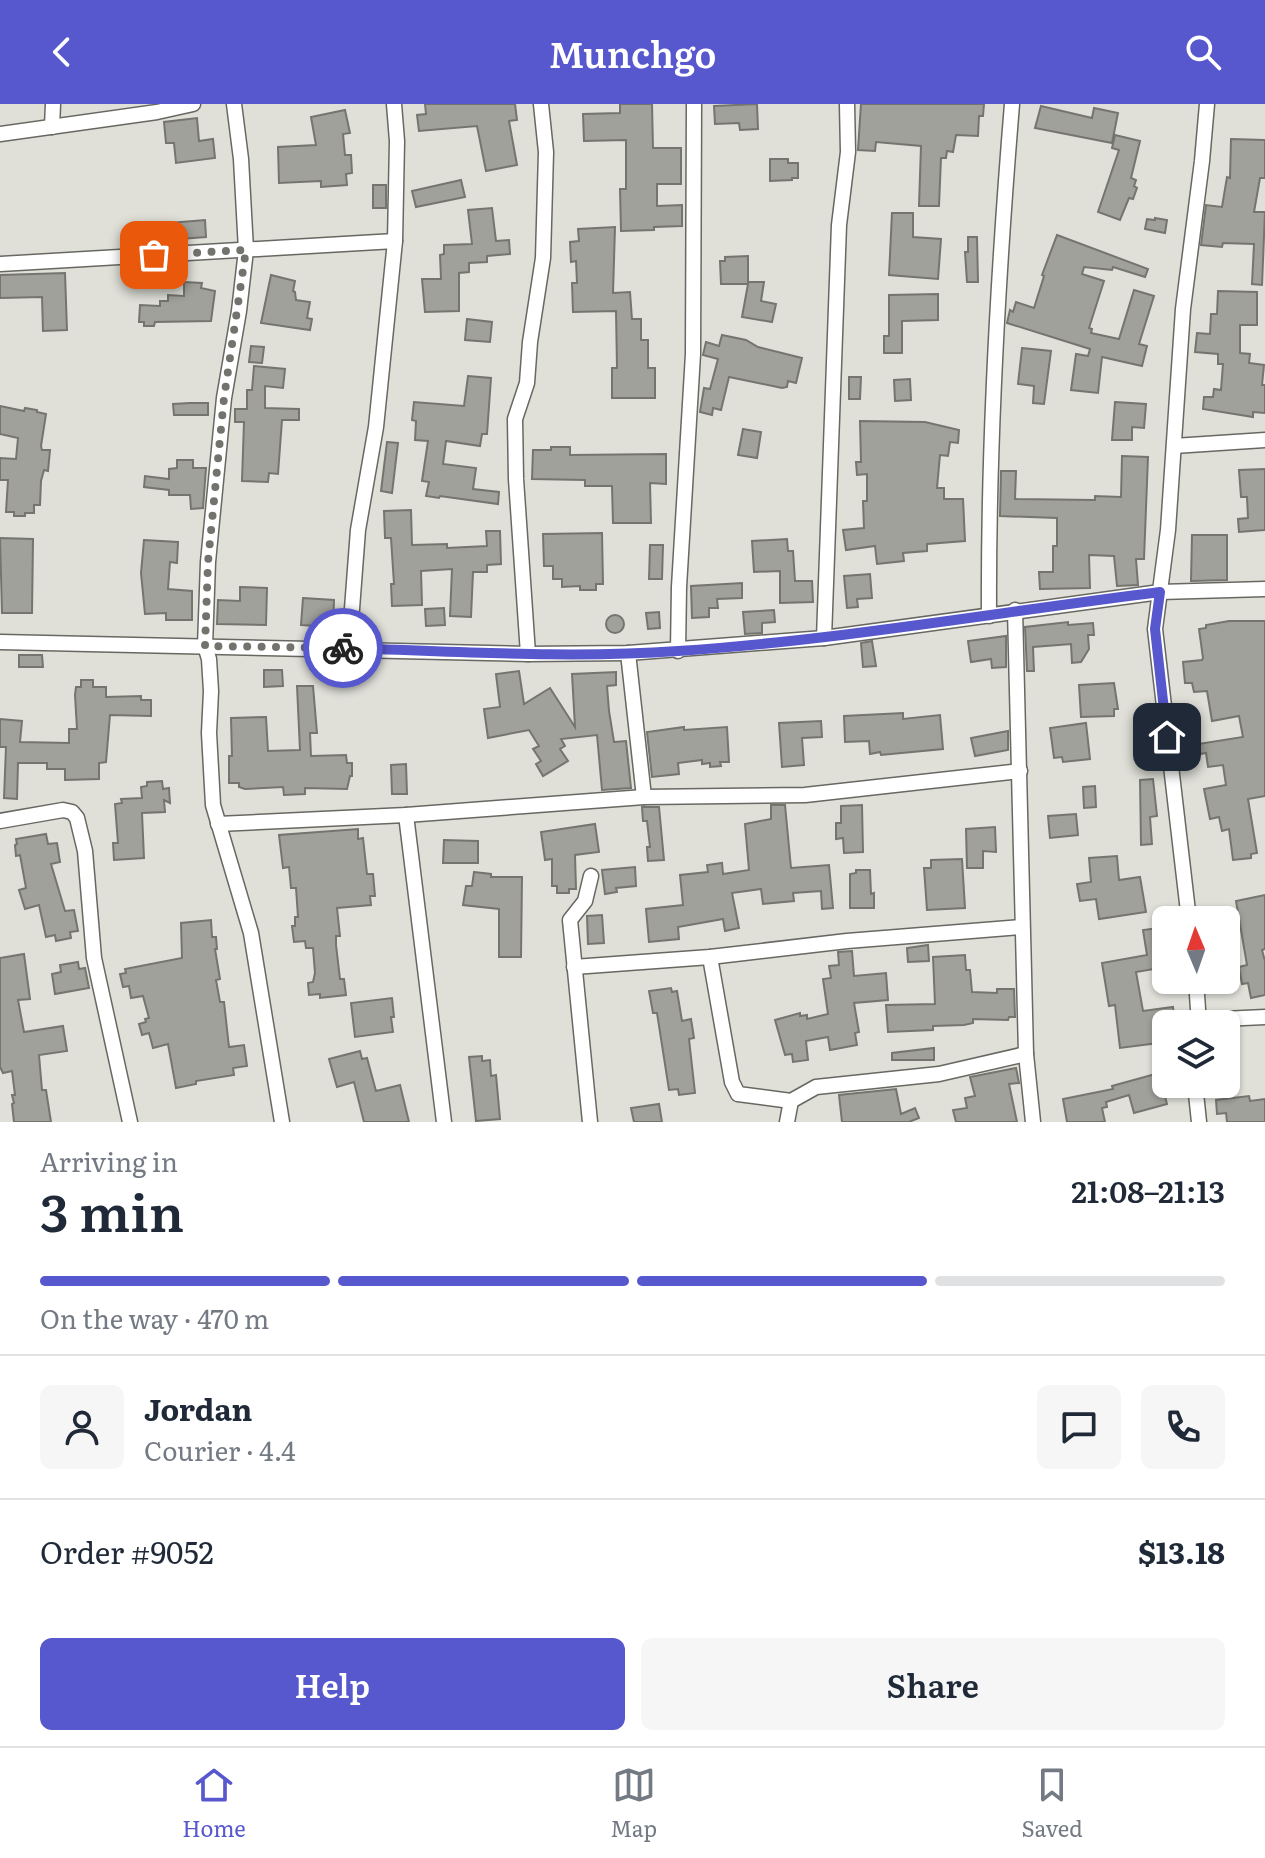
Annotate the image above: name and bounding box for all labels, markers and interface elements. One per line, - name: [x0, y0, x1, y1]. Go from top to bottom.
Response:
- text: Munchgo: [549, 26, 716, 79]
- icon: back: [40, 30, 84, 74]
- icon: search: [1181, 30, 1225, 74]
- pin: [120, 221, 188, 289]
- icon: bag: [132, 233, 176, 277]
- courier: [303, 608, 383, 688]
- icon: bike: [321, 626, 365, 670]
- pin: [1133, 703, 1201, 771]
- icon: home: [1145, 715, 1189, 759]
- north arrow: [1152, 906, 1240, 994]
- map controls: [1152, 906, 1240, 1098]
- button: layers: [1152, 1010, 1240, 1098]
- text: Arriving in: [40, 1141, 178, 1180]
- text: 21:08–21:13: [1071, 1168, 1225, 1212]
- text: 3 min: [40, 1171, 184, 1248]
- text: On the way · 470 m: [40, 1298, 269, 1337]
- button: person: [40, 1385, 124, 1469]
- button: chat: [1037, 1385, 1121, 1469]
- button: phone: [1141, 1385, 1225, 1469]
- text: Jordan: [144, 1386, 252, 1430]
- text: Courier · 4.4: [144, 1430, 296, 1469]
- text: Order #9052: [40, 1529, 214, 1573]
- text: $13.18: [1138, 1529, 1225, 1573]
- button: Help: [40, 1638, 625, 1730]
- button: Share: [641, 1638, 1225, 1730]
- tab: Home: [182, 1763, 246, 1844]
- tab: Map: [610, 1763, 657, 1844]
- tab: Saved: [1021, 1763, 1083, 1844]

